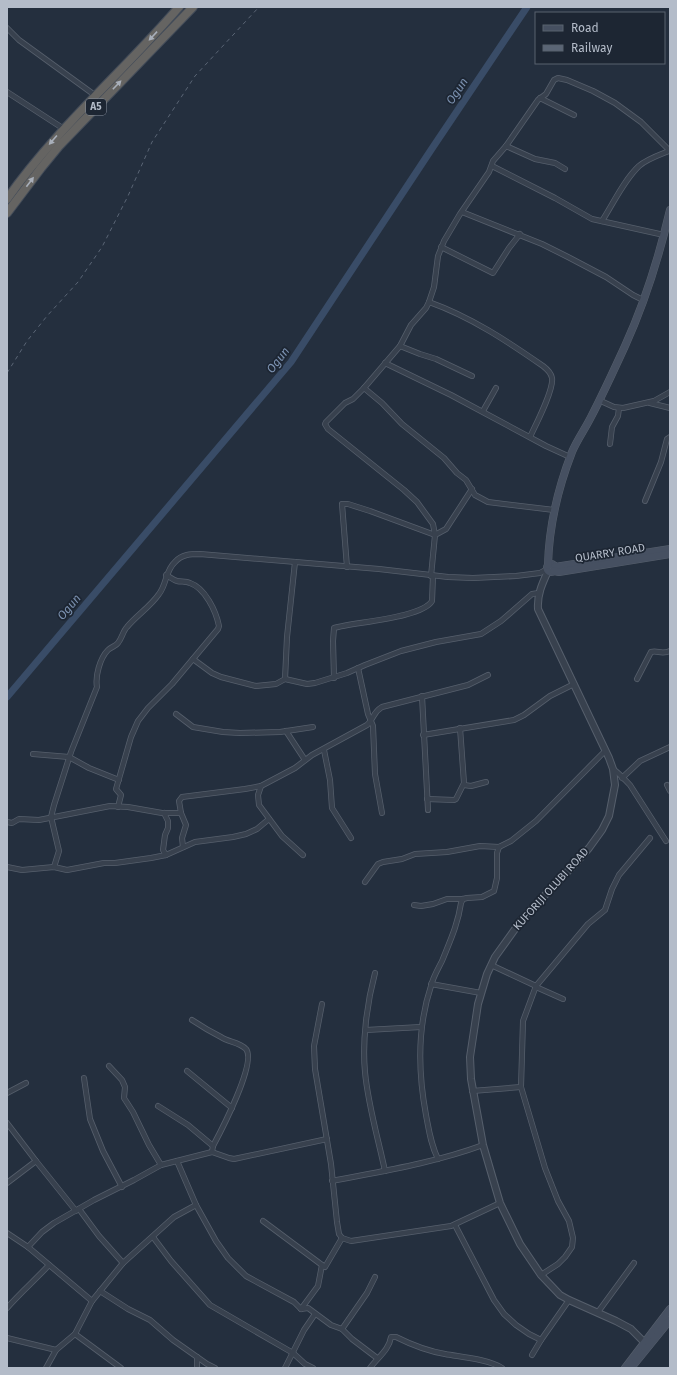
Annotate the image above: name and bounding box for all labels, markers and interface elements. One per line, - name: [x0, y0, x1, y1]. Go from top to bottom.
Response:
- legend: [535, 12, 665, 64]
- text: Road: [571, 21, 599, 35]
- one-way arrow: [148, 31, 158, 41]
- text: Railway: [571, 41, 612, 55]
- water label: Ogun: [443, 75, 471, 107]
- one-way arrow: [112, 80, 122, 90]
- road number: A5: [86, 99, 106, 115]
- one-way arrow: [49, 135, 58, 145]
- one-way arrow: [26, 176, 34, 187]
- water label: Ogun: [264, 344, 292, 376]
- street label: QUARRY ROAD: [574, 541, 646, 565]
- water label: Ogun: [54, 591, 84, 623]
- street label: KUFORIJI OLUBI ROAD: [511, 845, 591, 933]

